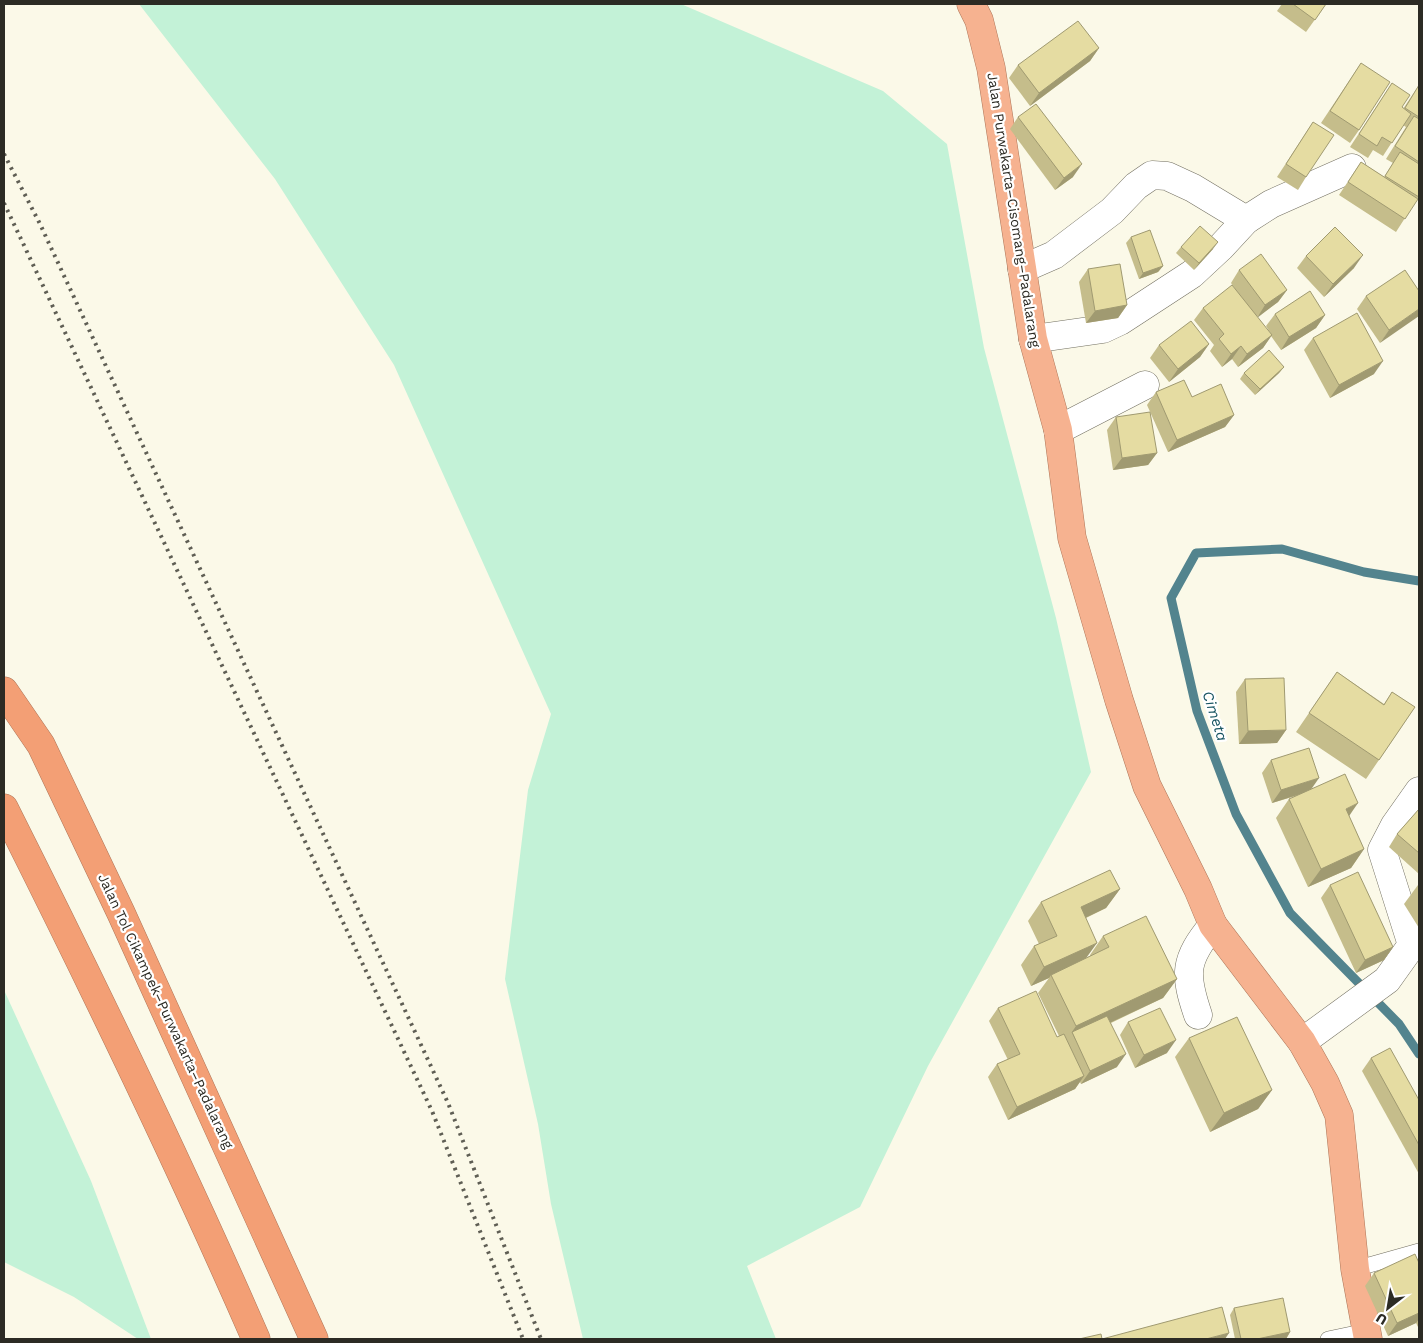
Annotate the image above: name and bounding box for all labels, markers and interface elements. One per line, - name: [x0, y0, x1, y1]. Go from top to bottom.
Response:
- street label: Jalan Purwakarta–Cisomang–Padalarang: [984, 71, 1044, 349]
- water label: Cimeta: [1199, 689, 1231, 743]
- street label: Jalan Tol Cikampek–Purwakarta–Padalarang: [95, 871, 237, 1152]
- north arrow: [1363, 1283, 1413, 1333]
- text: U: [1373, 1310, 1390, 1329]

